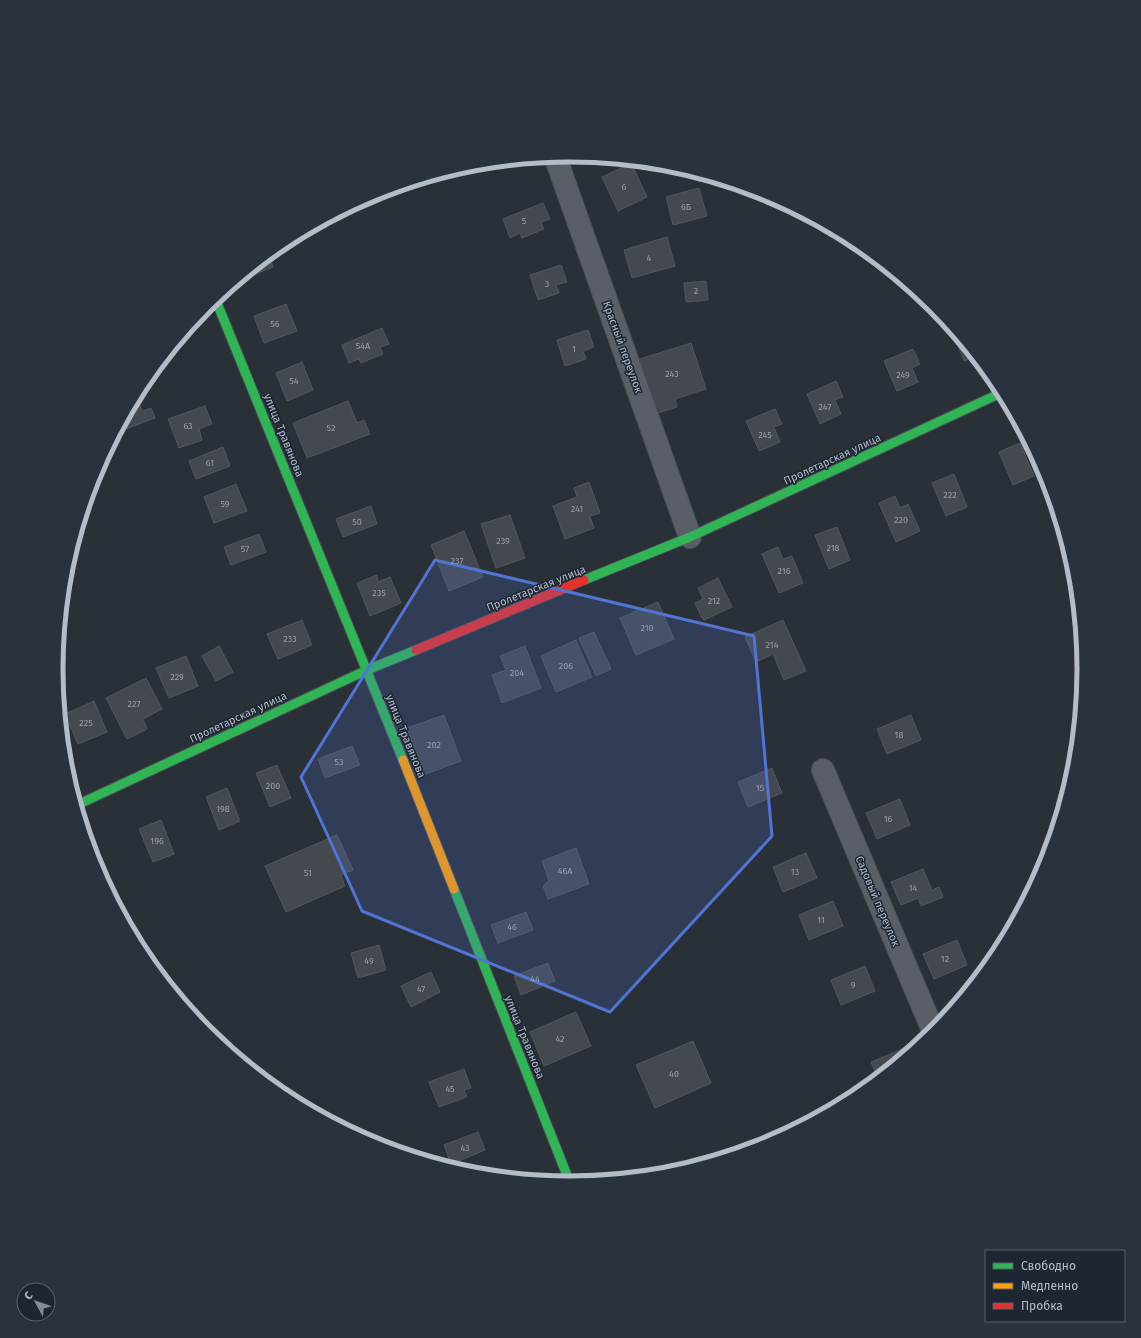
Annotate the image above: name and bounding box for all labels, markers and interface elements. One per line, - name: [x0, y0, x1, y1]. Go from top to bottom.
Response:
- house number: 6: [622, 182, 627, 192]
- house number: 6Б: [681, 202, 691, 212]
- house number: 5: [522, 216, 527, 226]
- house number: 4: [647, 253, 652, 263]
- house number: 3: [545, 279, 549, 289]
- house number: 2: [694, 286, 698, 296]
- street label: Красный переулок: [600, 299, 645, 395]
- house number: 56: [270, 319, 280, 329]
- house number: 54А: [356, 341, 371, 351]
- house number: 1: [572, 344, 576, 354]
- house number: 243: [665, 369, 679, 379]
- house number: 249: [896, 370, 910, 380]
- house number: 54: [289, 376, 299, 386]
- street label: улица Травянова: [261, 392, 306, 479]
- house number: 247: [819, 402, 831, 412]
- house number: 63: [183, 421, 193, 431]
- house number: 52: [327, 423, 335, 433]
- house number: 245: [758, 430, 772, 440]
- street label: Пролетарская улица: [782, 431, 883, 488]
- house number: 61: [206, 458, 214, 468]
- house number: 222: [943, 490, 957, 500]
- house number: 59: [220, 499, 230, 509]
- house number: 241: [571, 504, 583, 514]
- house number: 220: [894, 515, 908, 525]
- house number: 50: [352, 517, 362, 527]
- house number: 239: [496, 536, 510, 546]
- house number: 218: [826, 543, 840, 553]
- house number: 57: [241, 544, 249, 554]
- house number: 237: [451, 556, 463, 566]
- street label: Пролетарская улица: [485, 563, 588, 614]
- house number: 216: [778, 566, 791, 576]
- house number: 235: [372, 588, 386, 598]
- house number: 212: [708, 596, 720, 606]
- house number: 210: [640, 623, 654, 633]
- house number: 233: [283, 634, 297, 644]
- house number: 214: [766, 640, 779, 650]
- house number: 206: [559, 661, 573, 671]
- house number: 204: [510, 668, 524, 678]
- house number: 229: [170, 672, 184, 682]
- street label: Пролетарская улица: [188, 689, 289, 746]
- street label: улица Травянова: [383, 693, 428, 780]
- house number: 227: [128, 699, 140, 709]
- house number: 225: [79, 718, 93, 728]
- house number: 18: [895, 730, 903, 740]
- house number: 202: [427, 740, 441, 750]
- house number: 53: [335, 757, 343, 767]
- house number: 200: [266, 781, 280, 791]
- house number: 15: [756, 783, 765, 793]
- house number: 198: [216, 804, 230, 814]
- house number: 16: [884, 814, 893, 824]
- house number: 196: [150, 836, 164, 846]
- street label: Садовый переулок: [853, 854, 903, 949]
- house number: 46А: [558, 866, 573, 876]
- house number: 13: [791, 867, 799, 877]
- house number: 51: [304, 868, 312, 878]
- house number: 14: [909, 883, 918, 893]
- house number: 11: [817, 915, 825, 925]
- house number: 46: [507, 922, 517, 932]
- house number: 12: [941, 954, 949, 964]
- house number: 49: [364, 956, 374, 966]
- house number: 44: [530, 974, 540, 984]
- house number: 9: [851, 980, 856, 990]
- house number: 47: [417, 984, 425, 994]
- street label: улица Травянова: [502, 994, 547, 1081]
- house number: 42: [555, 1034, 565, 1044]
- house number: 40: [669, 1069, 679, 1079]
- house number: 45: [445, 1084, 455, 1094]
- house number: 43: [460, 1143, 470, 1153]
- legend: [985, 1250, 1125, 1322]
- text: Свободно: [1021, 1259, 1076, 1273]
- text: Медленно: [1021, 1279, 1078, 1293]
- north arrow: [16, 1282, 56, 1322]
- text: С: [22, 1289, 36, 1302]
- text: Пробка: [1021, 1299, 1063, 1313]

